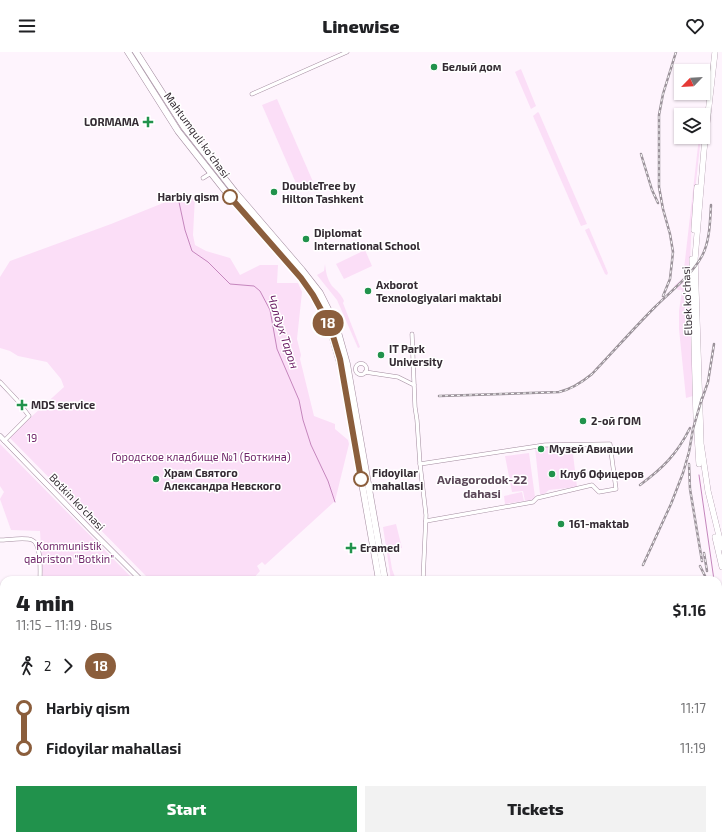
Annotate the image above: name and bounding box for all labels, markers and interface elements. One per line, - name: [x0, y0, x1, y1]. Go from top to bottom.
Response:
- icon: menu: [16, 15, 38, 37]
- text: Linewise: [322, 15, 400, 37]
- icon: heart: [684, 15, 706, 37]
- place label: Белый дом: [442, 60, 502, 73]
- marker: Белый дом: [429, 62, 439, 72]
- north arrow: [674, 64, 710, 100]
- map controls: [674, 64, 710, 144]
- street label: Mahtumquli ko'chasi: [162, 89, 233, 180]
- button: layers: [674, 108, 710, 144]
- place label: LORMAMA: [84, 115, 140, 128]
- marker: LORMAMA: [142, 116, 154, 128]
- place label: DoubleTree by Hilton Tashkent: [282, 179, 364, 205]
- marker: DoubleTree by Hilton Tashkent: [269, 187, 279, 197]
- marker: Harbiy qism: [222, 189, 238, 205]
- place label: Harbiy qism: [157, 190, 219, 204]
- place label: Diplomat International School: [314, 226, 420, 252]
- marker: Diplomat International School: [301, 234, 311, 244]
- street label: Elbek ko'chasi: [679, 266, 694, 336]
- place label: Axborot Texnologiyalari maktabi: [376, 278, 501, 305]
- marker: Axborot Texnologiyalari maktabi: [363, 286, 373, 296]
- water label: Чалдух Тарон: [265, 293, 302, 370]
- line badge: 18: [310, 310, 346, 336]
- text: 18: [321, 314, 335, 331]
- place label: IT Park University: [389, 342, 444, 369]
- marker: IT Park University: [376, 350, 386, 360]
- place label: MDS service: [31, 398, 95, 411]
- marker: MDS service: [16, 399, 28, 411]
- place label: 2-ой ГОМ: [591, 414, 641, 427]
- marker: 2-ой ГОМ: [578, 416, 588, 426]
- park label: 19: [27, 431, 37, 444]
- place label: Музей Авиации: [549, 442, 633, 455]
- marker: Музей Авиации: [536, 444, 546, 454]
- park label: Городское кладбище №1 (Боткина): [111, 450, 291, 463]
- place label: Храм Святого Александра Невского: [164, 466, 281, 492]
- place label: Fidoyilar mahallasi: [372, 466, 423, 492]
- place label: Клуб Офицеров: [560, 467, 644, 480]
- marker: Клуб Офицеров: [547, 469, 557, 479]
- street label: Botkin ko'chasi: [47, 470, 108, 533]
- marker: Fidoyilar mahallasi: [353, 471, 369, 487]
- district label: Aviagorodok-22 dahasi: [437, 472, 527, 500]
- marker: Храм Святого Александра Невского: [151, 474, 161, 484]
- place label: 161-maktab: [569, 517, 629, 530]
- marker: 161-maktab: [556, 519, 566, 529]
- park label: Kommunistik qabriston "Botkin": [24, 539, 114, 565]
- place label: Eramed: [360, 541, 400, 554]
- marker: Eramed: [345, 542, 357, 554]
- text: 4 min: [16, 589, 74, 615]
- text: $1.16: [672, 601, 706, 619]
- text: 11:15 – 11:19 · Bus: [16, 617, 112, 633]
- icon: walk: [16, 655, 38, 677]
- icon: forward: [57, 655, 79, 677]
- text: 18: [93, 657, 108, 674]
- text: 2: [44, 658, 51, 674]
- text: Harbiy qism: [46, 699, 130, 717]
- text: 11:17: [681, 700, 706, 716]
- text: Fidoyilar mahallasi: [46, 739, 181, 757]
- text: 11:19: [680, 740, 706, 756]
- button: Start: [16, 786, 357, 832]
- button: Tickets: [365, 786, 706, 832]

